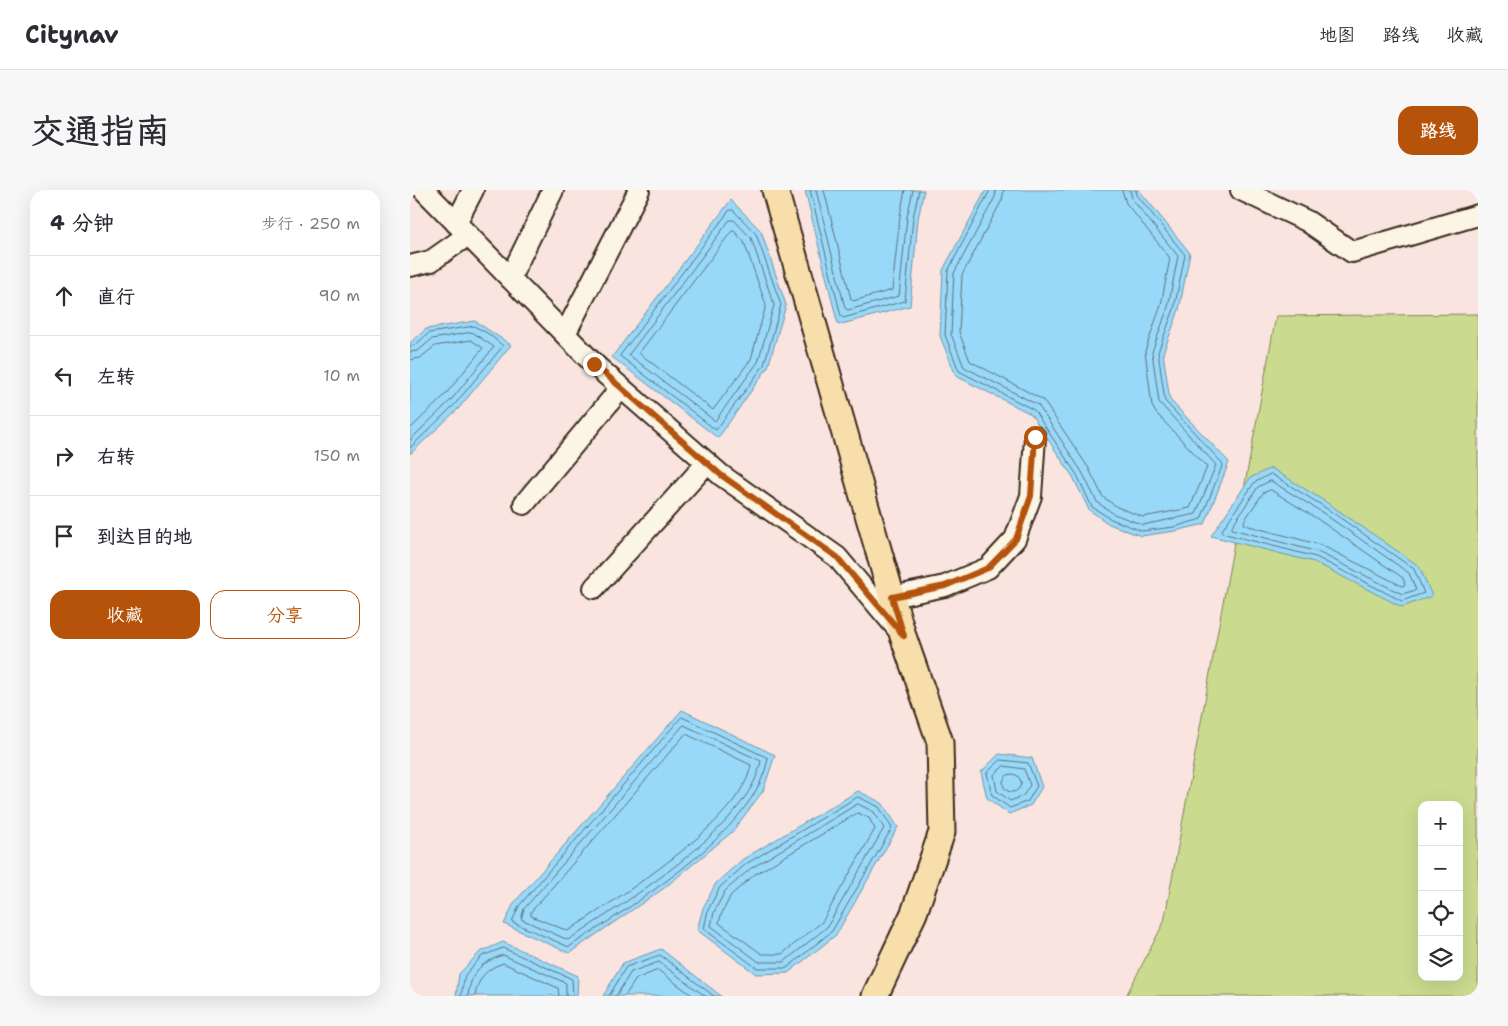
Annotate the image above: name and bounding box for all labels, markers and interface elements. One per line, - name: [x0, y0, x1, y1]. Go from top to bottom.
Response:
- text: Citynav: [25, 19, 119, 51]
- text: 地图: [1319, 23, 1355, 47]
- text: 路线: [1383, 23, 1419, 47]
- text: 收藏: [1447, 23, 1483, 47]
- button: 路线: [1398, 106, 1478, 155]
- text: 交通指南: [30, 107, 170, 154]
- text: 4 分钟: [50, 209, 114, 237]
- text: 步行 · 250 m: [262, 213, 360, 234]
- icon: ahead: [50, 282, 78, 310]
- text: 直行: [97, 284, 135, 309]
- text: 90 m: [319, 285, 360, 306]
- route end: [583, 353, 606, 376]
- icon: left: [50, 362, 78, 390]
- text: 左转: [97, 364, 135, 389]
- text: 10 m: [323, 365, 360, 386]
- route start: [1024, 426, 1047, 449]
- icon: right: [50, 442, 78, 470]
- text: 右转: [97, 444, 135, 469]
- text: 150 m: [313, 445, 360, 466]
- icon: arrive: [50, 522, 78, 550]
- text: 到达目的地: [97, 524, 192, 549]
- button: 收藏: [50, 590, 200, 639]
- button: 分享: [210, 590, 360, 639]
- map controls: [1418, 801, 1463, 981]
- button: +: [1418, 801, 1463, 846]
- button: −: [1418, 846, 1463, 891]
- button: locate: [1418, 891, 1463, 936]
- button: layers: [1418, 936, 1463, 981]

